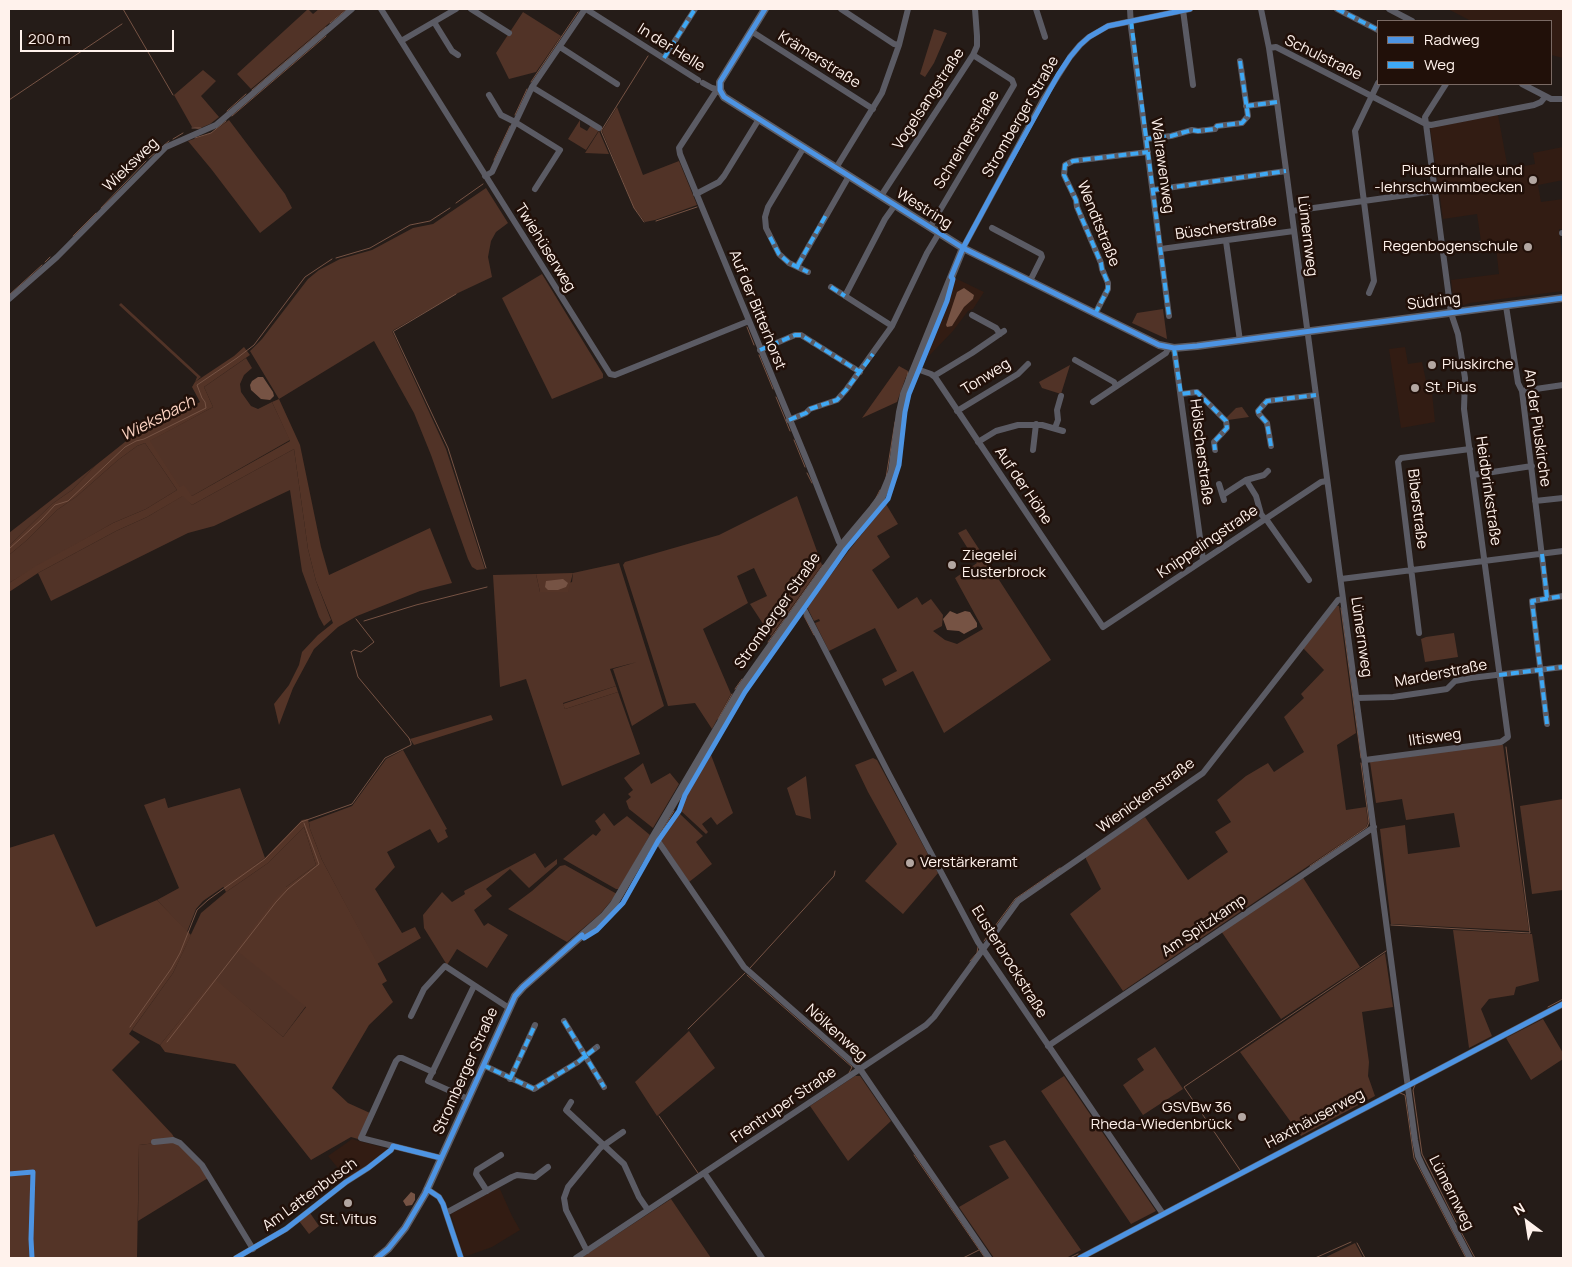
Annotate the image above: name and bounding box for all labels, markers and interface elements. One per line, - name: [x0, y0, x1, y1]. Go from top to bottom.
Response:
- scale bar: [22, 20, 176, 52]
- street label: In der Helle: [634, 20, 708, 76]
- legend: [1377, 20, 1552, 85]
- street label: Krämerstraße: [774, 27, 864, 93]
- text: 200 m: [28, 28, 71, 49]
- text: Radweg: [1424, 29, 1480, 50]
- street label: Schulstraße: [1281, 32, 1365, 84]
- street label: Vogelsangstraße: [890, 45, 968, 153]
- street label: Stromberger Straße: [979, 53, 1063, 181]
- text: Weg: [1424, 54, 1455, 75]
- street label: Schreinerstraße: [930, 87, 1004, 193]
- street label: Walrawenweg: [1146, 117, 1178, 215]
- street label: Wieksweg: [100, 134, 162, 196]
- place label: Piusturnhalle und -lehrschwimmbecken: [1374, 162, 1523, 197]
- marker: Piusturnhalle und -lehrschwimmbecken: [1527, 174, 1539, 186]
- street label: Wendtstraße: [1073, 179, 1123, 269]
- street label: Westring: [893, 185, 955, 233]
- street label: Lümernweg: [1293, 195, 1321, 277]
- street label: Twiehüserweg: [511, 201, 579, 295]
- street label: Büscherstraße: [1174, 212, 1278, 244]
- place label: Regenbogenschule: [1383, 238, 1518, 256]
- marker: Regenbogenschule: [1522, 241, 1534, 253]
- street label: Auf der Bitterhorst: [725, 247, 789, 373]
- street label: Südring: [1406, 290, 1462, 314]
- street label: Tonweg: [958, 355, 1014, 399]
- place label: Piuskirche: [1442, 356, 1514, 374]
- marker: Piuskirche: [1426, 359, 1438, 371]
- street label: An der Piuskirche: [1520, 368, 1554, 488]
- place label: St. Pius: [1425, 379, 1476, 397]
- marker: St. Pius: [1409, 382, 1421, 394]
- water label: Wieksbach: [118, 392, 198, 446]
- street label: Hölscherstraße: [1186, 398, 1216, 506]
- street label: Heidbrinkstraße: [1471, 435, 1505, 547]
- street label: Auf der Höhe: [990, 444, 1056, 528]
- street label: Biberstraße: [1403, 468, 1431, 550]
- street label: Knippelingstraße: [1154, 502, 1262, 582]
- place label: Ziegelei Eusterbrock: [962, 547, 1046, 582]
- street label: Stromberger Straße: [731, 550, 825, 672]
- marker: Ziegelei Eusterbrock: [946, 559, 958, 571]
- street label: Lümernweg: [1346, 596, 1376, 678]
- street label: Marderstraße: [1393, 656, 1489, 692]
- street label: Iltisweg: [1408, 725, 1462, 751]
- street label: Wienickenstraße: [1094, 755, 1198, 837]
- place label: Verstärkeramt: [920, 854, 1018, 872]
- marker: Verstärkeramt: [904, 857, 916, 869]
- street label: Am Spitzkamp: [1158, 891, 1250, 961]
- street label: Eusterbrockstraße: [967, 903, 1051, 1021]
- street label: Nölkenweg: [802, 1001, 870, 1065]
- street label: Stromberger Straße: [430, 1005, 502, 1137]
- street label: Frentruper Straße: [728, 1063, 840, 1147]
- street label: Haxthäuserweg: [1262, 1085, 1368, 1153]
- place label: GSVBw 36 Rheda-Wiedenbrück: [1091, 1099, 1232, 1134]
- marker: GSVBw 36 Rheda-Wiedenbrück: [1236, 1111, 1248, 1123]
- street label: Lümernweg: [1425, 1153, 1477, 1233]
- street label: Am Lattenbusch: [259, 1155, 361, 1235]
- marker: St. Vitus: [342, 1197, 354, 1209]
- north arrow: [1502, 1197, 1552, 1247]
- text: N: [1510, 1198, 1528, 1219]
- place label: St. Vitus: [319, 1211, 377, 1229]

